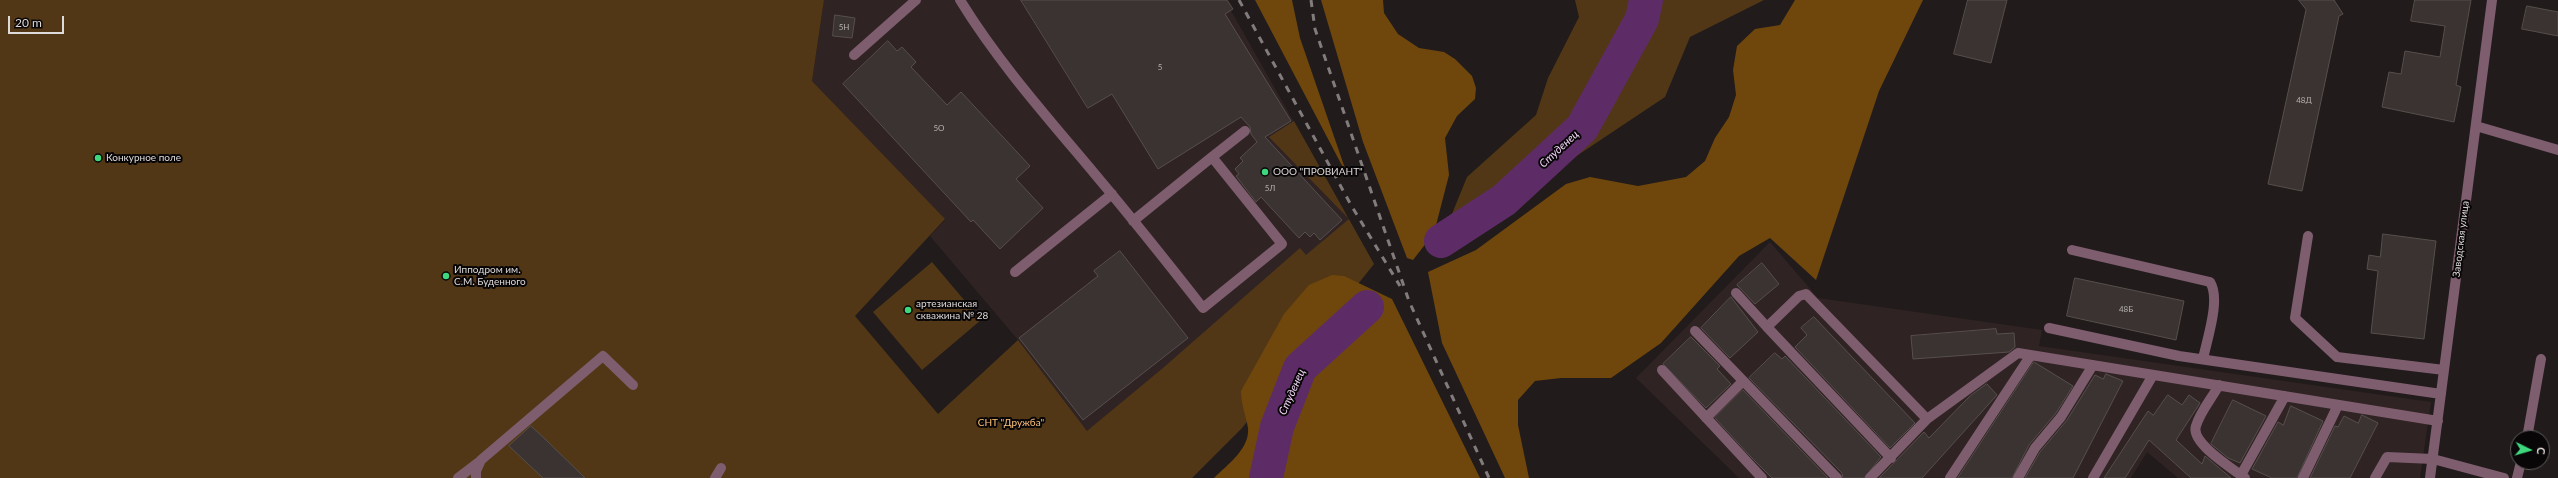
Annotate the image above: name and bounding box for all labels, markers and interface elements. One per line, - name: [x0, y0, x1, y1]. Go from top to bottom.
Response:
- scale bar: [10, 8, 66, 34]
- text: 20 m: [15, 15, 42, 30]
- house number: 5Н: [839, 22, 849, 32]
- house number: 5: [1158, 62, 1162, 72]
- house number: 48Д: [2296, 95, 2312, 105]
- house number: 5О: [933, 123, 945, 133]
- water label: Студенец: [1537, 128, 1581, 170]
- place label: Конкурное поле: [106, 152, 181, 164]
- marker: Конкурное поле: [93, 153, 103, 163]
- place label: ООО "ПРОВИАНТ": [1273, 166, 1363, 178]
- marker: ООО "ПРОВИАНТ": [1260, 167, 1270, 177]
- house number: 5Л: [1265, 183, 1275, 193]
- street label: Заводская улица: [2450, 200, 2472, 278]
- place label: Ипподром им. С.М. Буденного: [454, 264, 526, 288]
- marker: Ипподром им. С.М. Буденного: [441, 271, 451, 281]
- place label: артезианская скважина № 28: [916, 298, 988, 322]
- house number: 48Б: [2119, 304, 2133, 314]
- marker: артезианская скважина № 28: [903, 305, 913, 315]
- water label: Студенец: [1276, 367, 1308, 417]
- park label: СНТ "Дружба": [978, 417, 1044, 429]
- north arrow: [2510, 430, 2550, 470]
- text: С: [2535, 447, 2548, 455]

